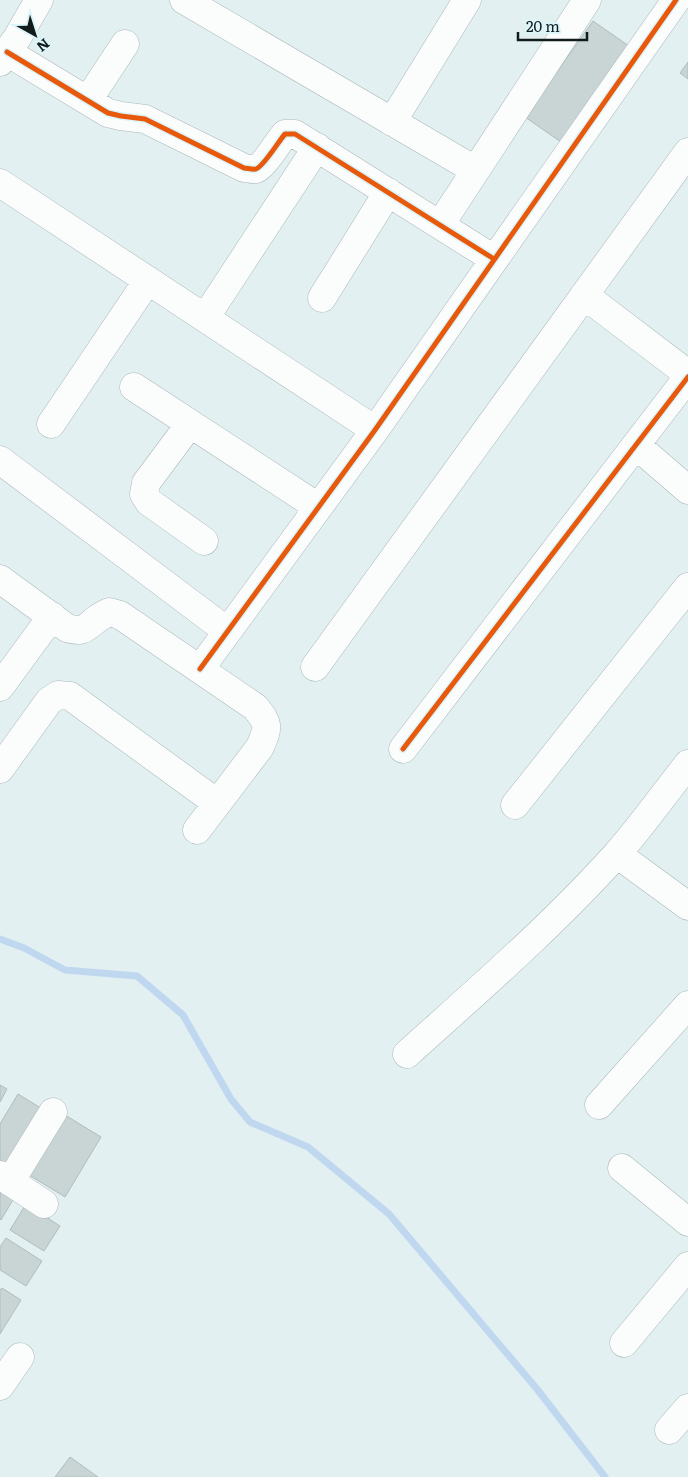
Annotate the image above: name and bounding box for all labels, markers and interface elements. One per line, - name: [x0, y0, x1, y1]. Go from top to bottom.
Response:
- north arrow: [10, 10, 60, 60]
- scale bar: [518, 10, 587, 42]
- text: 20 m: [526, 14, 560, 37]
- text: N: [33, 34, 55, 58]

